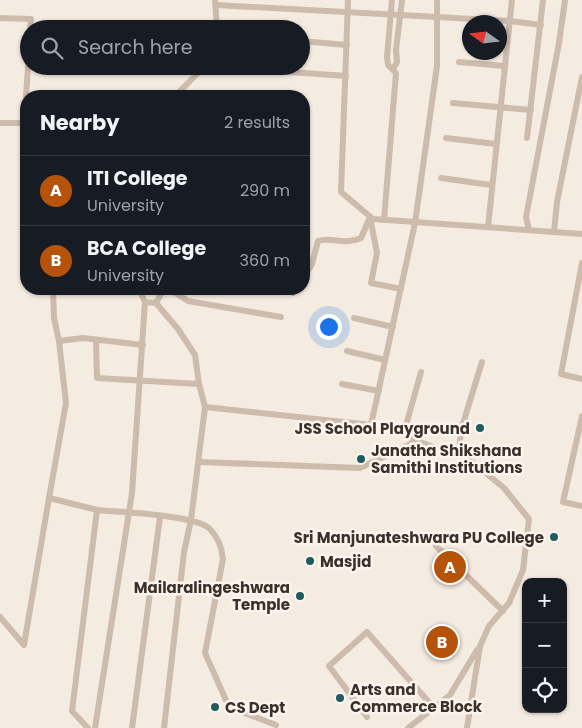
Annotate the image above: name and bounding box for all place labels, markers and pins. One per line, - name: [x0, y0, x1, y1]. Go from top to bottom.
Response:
- place label: JSS School Playground: [295, 418, 470, 439]
- marker: JSS School Playground: [474, 422, 486, 434]
- place label: Janatha Shikshana Samithi Institutions: [371, 440, 523, 478]
- marker: Janatha Shikshana Samithi Institutions: [355, 453, 367, 465]
- place label: Sri Manjunateshwara PU College: [293, 527, 544, 548]
- marker: Sri Manjunateshwara PU College: [548, 531, 560, 543]
- pin: A: [434, 548, 466, 586]
- place label: Masjid: [320, 551, 371, 572]
- marker: Masjid: [304, 555, 316, 567]
- place label: Mailaralingeshwara Temple: [134, 577, 290, 615]
- marker: Mailaralingeshwara Temple: [294, 590, 306, 602]
- pin: B: [426, 623, 458, 661]
- place label: Arts and Commerce Block: [350, 679, 483, 717]
- marker: Arts and Commerce Block: [334, 692, 346, 704]
- place label: CS Dept: [225, 697, 285, 718]
- marker: CS Dept: [209, 701, 221, 713]

